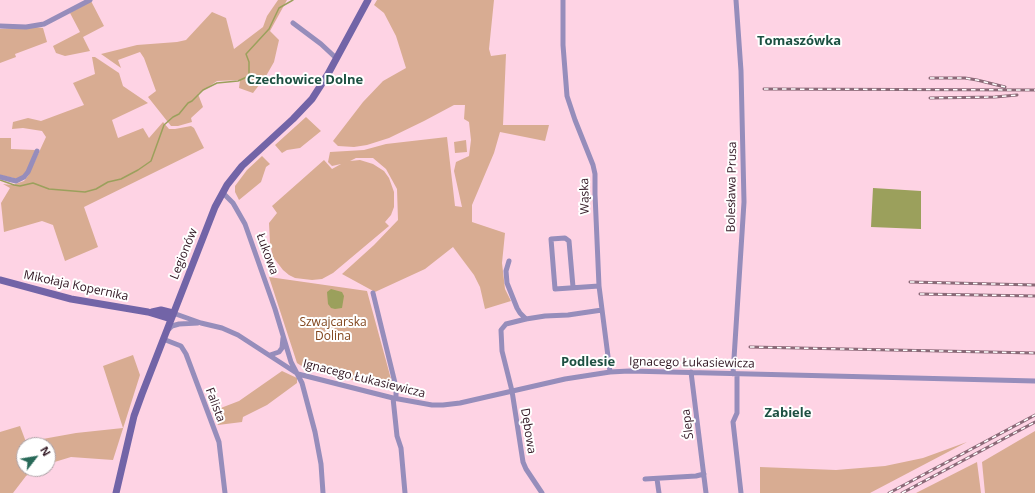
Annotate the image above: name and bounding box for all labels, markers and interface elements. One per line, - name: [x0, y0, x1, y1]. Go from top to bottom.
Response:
- district label: Tomaszówka: [757, 33, 841, 49]
- district label: Czechowice Dolne: [247, 72, 363, 88]
- street label: Bolesława Prusa: [724, 141, 740, 233]
- street label: Wąska: [577, 178, 593, 214]
- street label: Legionów: [167, 226, 201, 282]
- street label: Łukowa: [253, 231, 281, 277]
- street label: Mikołaja Kopernika: [22, 268, 130, 304]
- park label: Szwajcarska Dolina: [299, 316, 367, 344]
- district label: Podlesie: [561, 354, 615, 370]
- street label: Ignacego Łukasiewicza: [629, 355, 755, 371]
- street label: Ignacego Łukasiewicza: [301, 357, 427, 401]
- street label: Falista: [202, 386, 228, 424]
- district label: Zabiele: [765, 405, 811, 421]
- street label: Dębowa: [517, 407, 539, 455]
- street label: Ślepa: [679, 408, 697, 440]
- north arrow: [16, 437, 56, 477]
- text: N: [37, 443, 55, 459]

